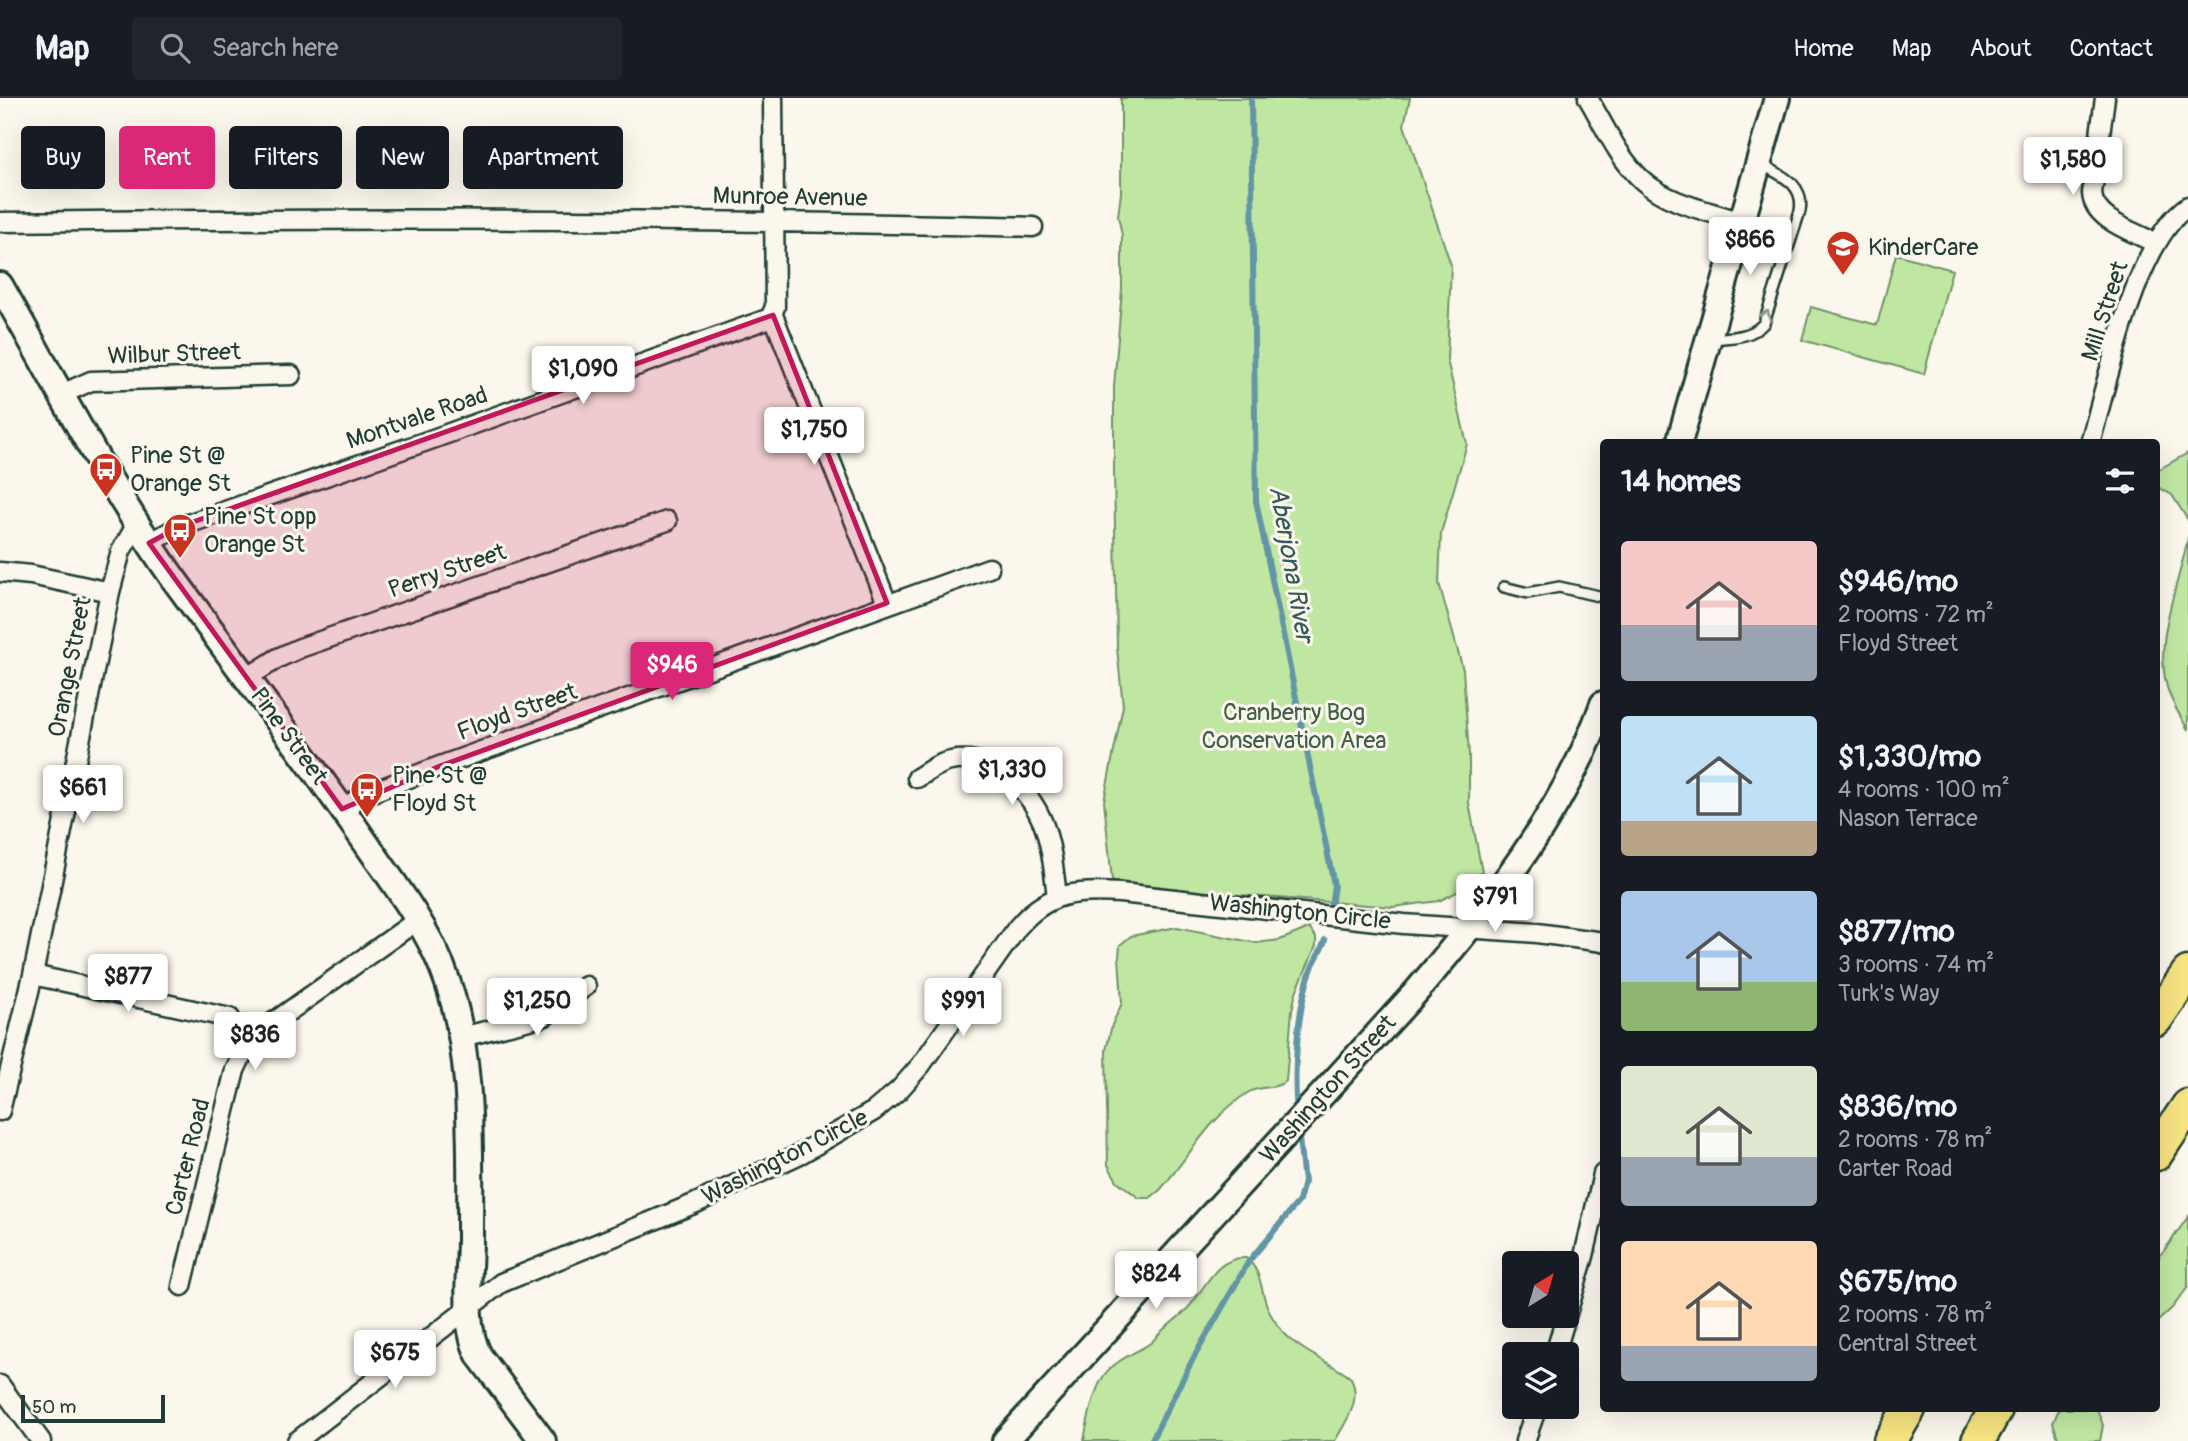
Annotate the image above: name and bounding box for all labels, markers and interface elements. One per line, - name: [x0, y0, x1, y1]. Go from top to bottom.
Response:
- search box: [132, 17, 622, 80]
- text: Map: [35, 28, 90, 69]
- icon: search: [156, 29, 194, 67]
- text: Search here: [212, 32, 339, 64]
- text: Home: [1793, 34, 1854, 63]
- text: Map: [1892, 34, 1932, 63]
- text: About: [1970, 34, 2032, 63]
- text: Contact: [2070, 34, 2153, 63]
- chip: Buy: [21, 126, 105, 189]
- chip: Rent: [119, 126, 215, 189]
- chip: Filters: [229, 126, 342, 189]
- chip: New: [356, 126, 449, 189]
- chip: Apartment: [463, 126, 623, 189]
- pin: $1,580: [2016, 138, 2130, 197]
- text: $1,580: [2039, 145, 2107, 174]
- street label: Munroe Avenue: [712, 181, 868, 213]
- pin: $866: [1709, 218, 1791, 277]
- text: $866: [1725, 225, 1775, 254]
- school or university icon: KinderCare: [1824, 228, 1862, 277]
- place label: KinderCare: [1868, 233, 1979, 262]
- street label: Mill Street: [2075, 257, 2135, 365]
- one-way arrow: [1758, 310, 1772, 322]
- street label: Wilbur Street: [107, 337, 241, 371]
- pin: $1,090: [526, 346, 640, 406]
- text: $1,090: [548, 354, 618, 383]
- street label: Montvale Road: [343, 380, 491, 456]
- pin: $1,750: [757, 408, 871, 467]
- text: $1,750: [780, 415, 848, 444]
- place label: Pine St @ Orange St: [130, 441, 231, 498]
- bus stop icon: Pine St @ Orange St: [87, 450, 125, 499]
- icon: filters: [2101, 462, 2139, 500]
- text: 14 homes: [1621, 463, 1741, 500]
- water label: Aberjona River: [1262, 483, 1321, 648]
- place label: Pine St opp Orange St: [204, 502, 317, 559]
- bus stop icon: Pine St opp Orange St: [161, 511, 199, 560]
- street label: Perry Street: [384, 537, 510, 605]
- text: $946/mo: [1838, 563, 1958, 600]
- icon: home: [1677, 569, 1761, 653]
- street label: Orange Street: [42, 594, 98, 739]
- text: 2 rooms · 72 m²: [1838, 600, 1994, 629]
- text: Floyd Street: [1838, 629, 1958, 658]
- pin: $946: [631, 642, 713, 702]
- text: $946: [646, 650, 698, 679]
- street label: Floyd Street: [453, 677, 581, 747]
- street label: Pine Street: [244, 682, 334, 790]
- park label: Cranberry Bog Conservation Area: [1202, 698, 1386, 755]
- text: $1,330/mo: [1838, 738, 1981, 775]
- icon: home: [1677, 744, 1761, 828]
- pin: $1,330: [955, 748, 1069, 807]
- text: $1,330: [978, 755, 1046, 784]
- place label: Pine St @ Floyd St: [392, 761, 488, 818]
- pin: $661: [42, 766, 124, 825]
- bus stop icon: Pine St @ Floyd St: [348, 770, 386, 819]
- text: $661: [59, 773, 107, 802]
- text: 4 rooms · 100 m²: [1838, 775, 2010, 804]
- text: Nason Terrace: [1838, 804, 1978, 833]
- pin: $791: [1454, 874, 1536, 934]
- text: $791: [1472, 882, 1518, 911]
- street label: Washington Circle: [1208, 888, 1392, 936]
- text: $877/mo: [1838, 913, 1955, 950]
- icon: home: [1677, 919, 1761, 1003]
- text: 3 rooms · 74 m²: [1838, 950, 1994, 979]
- pin: $877: [87, 954, 169, 1014]
- text: $877: [104, 962, 152, 991]
- pin: $1,250: [480, 978, 594, 1038]
- pin: $991: [922, 978, 1004, 1038]
- text: Turk's Way: [1838, 979, 1939, 1008]
- text: $1,250: [503, 986, 571, 1015]
- text: $991: [940, 986, 986, 1015]
- street label: Washington Street: [1254, 1009, 1402, 1169]
- pin: $836: [214, 1012, 296, 1072]
- text: $836: [230, 1020, 280, 1049]
- text: $836/mo: [1838, 1088, 1957, 1125]
- icon: home: [1677, 1094, 1761, 1178]
- street label: Carter Road: [159, 1096, 217, 1218]
- street label: Washington Circle: [697, 1103, 873, 1211]
- text: 2 rooms · 78 m²: [1838, 1125, 1992, 1154]
- text: Carter Road: [1838, 1154, 1953, 1183]
- north arrow: [1502, 1251, 1578, 1328]
- map controls: [1502, 1251, 1579, 1419]
- pin: $824: [1115, 1252, 1197, 1311]
- text: $824: [1131, 1259, 1181, 1288]
- text: $675/mo: [1838, 1263, 1957, 1300]
- icon: home: [1677, 1269, 1761, 1353]
- text: 2 rooms · 78 m²: [1838, 1300, 1992, 1329]
- text: Central Street: [1838, 1329, 1977, 1358]
- pin: $675: [354, 1330, 436, 1390]
- text: $675: [370, 1338, 420, 1367]
- button: layers: [1502, 1342, 1579, 1419]
- scale bar: [21, 1392, 164, 1424]
- text: 50 m: [32, 1395, 76, 1419]

